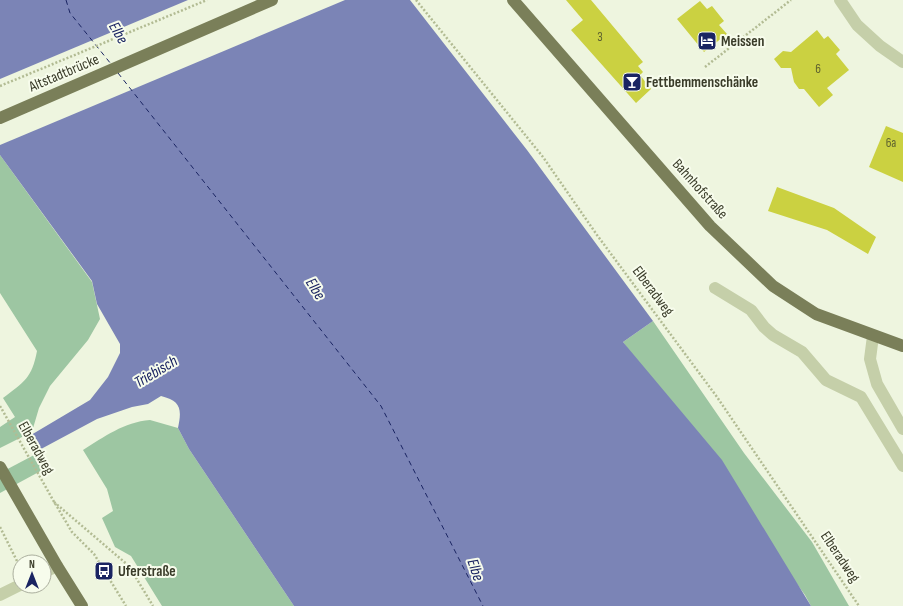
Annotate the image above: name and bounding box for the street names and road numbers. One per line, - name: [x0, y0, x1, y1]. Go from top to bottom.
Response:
- street label: Altstadtbrücke: [25, 50, 102, 97]
- street label: Bahnhofstraße: [668, 155, 732, 223]
- street label: Elberadweg: [628, 262, 678, 320]
- street label: Elberadweg: [14, 418, 58, 478]
- street label: Elberadweg: [816, 528, 864, 586]

